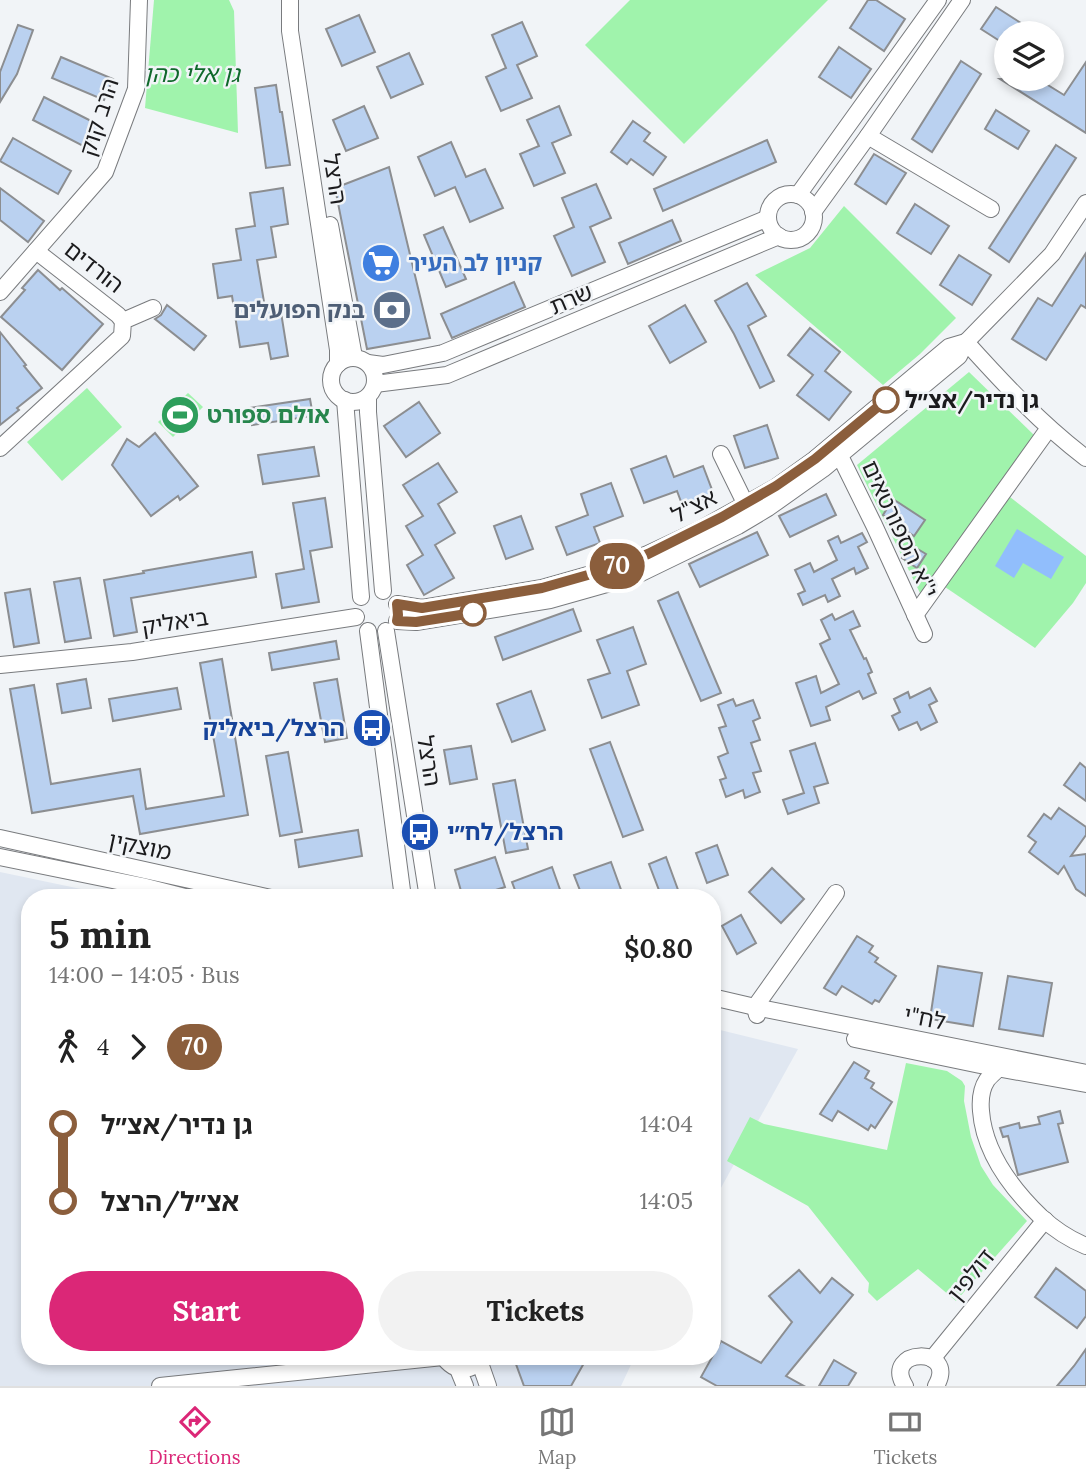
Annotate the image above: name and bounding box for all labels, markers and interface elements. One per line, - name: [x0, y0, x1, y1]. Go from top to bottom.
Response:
- map controls: [994, 21, 1064, 91]
- button: layers: [994, 21, 1064, 91]
- park label: גן אלי כהן: [144, 59, 241, 88]
- street label: הרב קוק: [72, 74, 125, 160]
- street label: הרצל: [317, 151, 354, 206]
- street label: הורדים: [59, 234, 130, 299]
- supermarket icon: קניון לב העיר: [360, 242, 402, 284]
- place label: קניון לב העיר: [408, 248, 542, 277]
- street label: שרת: [545, 277, 597, 320]
- bank icon: בנק הפועלים: [371, 289, 413, 331]
- place label: בנק הפועלים: [233, 295, 365, 324]
- place label: גן נדיר/אצ״ל: [905, 385, 1039, 415]
- marker: גן נדיר/אצ״ל: [873, 387, 899, 413]
- sports icon: אולם ספורט: [159, 394, 201, 436]
- place label: אולם ספורט: [207, 400, 330, 429]
- street label: י''א הספורטאים: [856, 455, 945, 602]
- street label: אצ"ל: [666, 482, 721, 529]
- line badge: 70: [586, 543, 648, 589]
- text: 70: [604, 550, 630, 581]
- unlabelled marker: [460, 600, 486, 626]
- street label: ביאליק: [139, 602, 211, 641]
- bus stop icon: הרצל/ביאליק: [351, 707, 393, 749]
- place label: הרצל/ביאליק: [203, 713, 345, 743]
- street label: הרצל: [411, 733, 448, 788]
- bus stop icon: הרצל/לח״י: [399, 811, 441, 853]
- place label: הרצל/לח״י: [447, 817, 564, 847]
- street label: מוצקין: [106, 825, 174, 866]
- text: 5 min: [49, 910, 151, 958]
- text: $0.80: [624, 932, 693, 965]
- text: 14:00 – 14:05 · Bus: [49, 960, 240, 989]
- street label: לח"י: [902, 999, 948, 1036]
- icon: walk: [49, 1028, 87, 1066]
- icon: forward: [119, 1028, 157, 1066]
- text: 70: [181, 1031, 208, 1062]
- text: 4: [97, 1032, 109, 1061]
- text: גן נדיר/אצ״ל: [101, 1108, 252, 1141]
- text: 14:04: [640, 1109, 693, 1138]
- text: אצ״ל/הרצל: [101, 1185, 239, 1218]
- text: 14:05: [640, 1186, 693, 1215]
- street label: דולפין: [941, 1243, 1001, 1307]
- button: Start: [49, 1271, 364, 1351]
- button: Tickets: [378, 1271, 693, 1351]
- tab: Directions: [149, 1403, 241, 1469]
- tab: Map: [538, 1403, 576, 1469]
- tab: Tickets: [873, 1403, 937, 1469]

